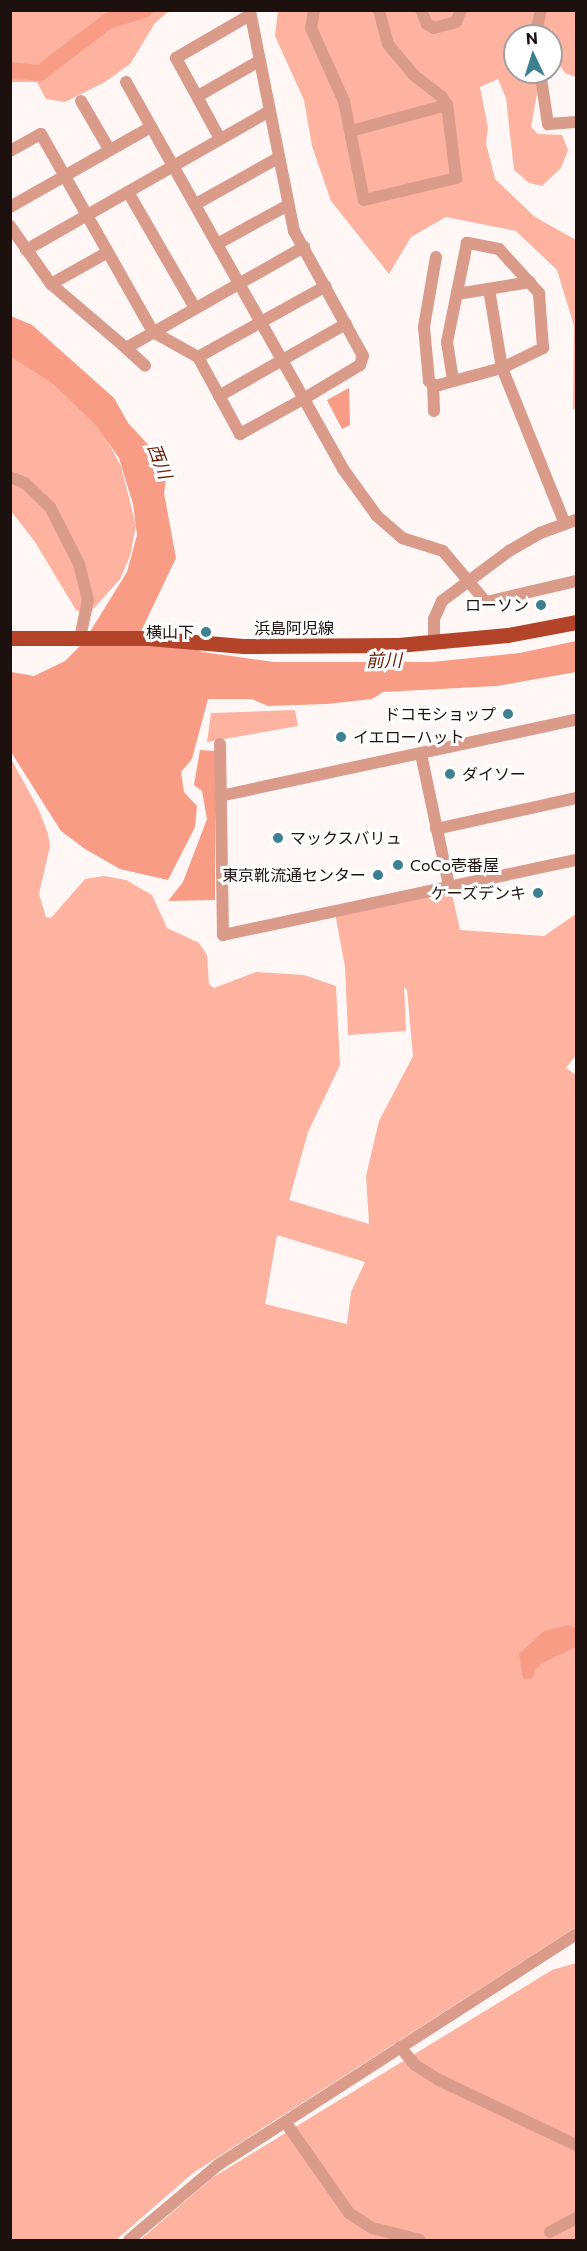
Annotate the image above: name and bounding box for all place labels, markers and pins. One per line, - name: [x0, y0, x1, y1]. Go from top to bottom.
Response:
- place label: ローソン: [465, 595, 529, 615]
- marker: ローソン: [534, 598, 548, 612]
- place label: 横山下: [146, 622, 194, 642]
- marker: 横山下: [199, 625, 213, 639]
- place label: ドコモショップ: [384, 704, 496, 724]
- marker: ドコモショップ: [501, 707, 515, 721]
- place label: イエローハット: [353, 727, 465, 747]
- marker: イエローハット: [334, 730, 348, 744]
- place label: ダイソー: [462, 764, 526, 784]
- marker: ダイソー: [443, 767, 457, 781]
- place label: マックスバリュ: [290, 828, 402, 848]
- marker: マックスバリュ: [271, 831, 285, 845]
- place label: CoCo壱番屋: [410, 855, 499, 875]
- marker: CoCo壱番屋: [391, 858, 405, 872]
- place label: 東京靴流通センター: [222, 865, 366, 885]
- marker: 東京靴流通センター: [371, 868, 385, 882]
- place label: ケーズデンキ: [430, 883, 526, 903]
- marker: ケーズデンキ: [531, 886, 545, 900]

